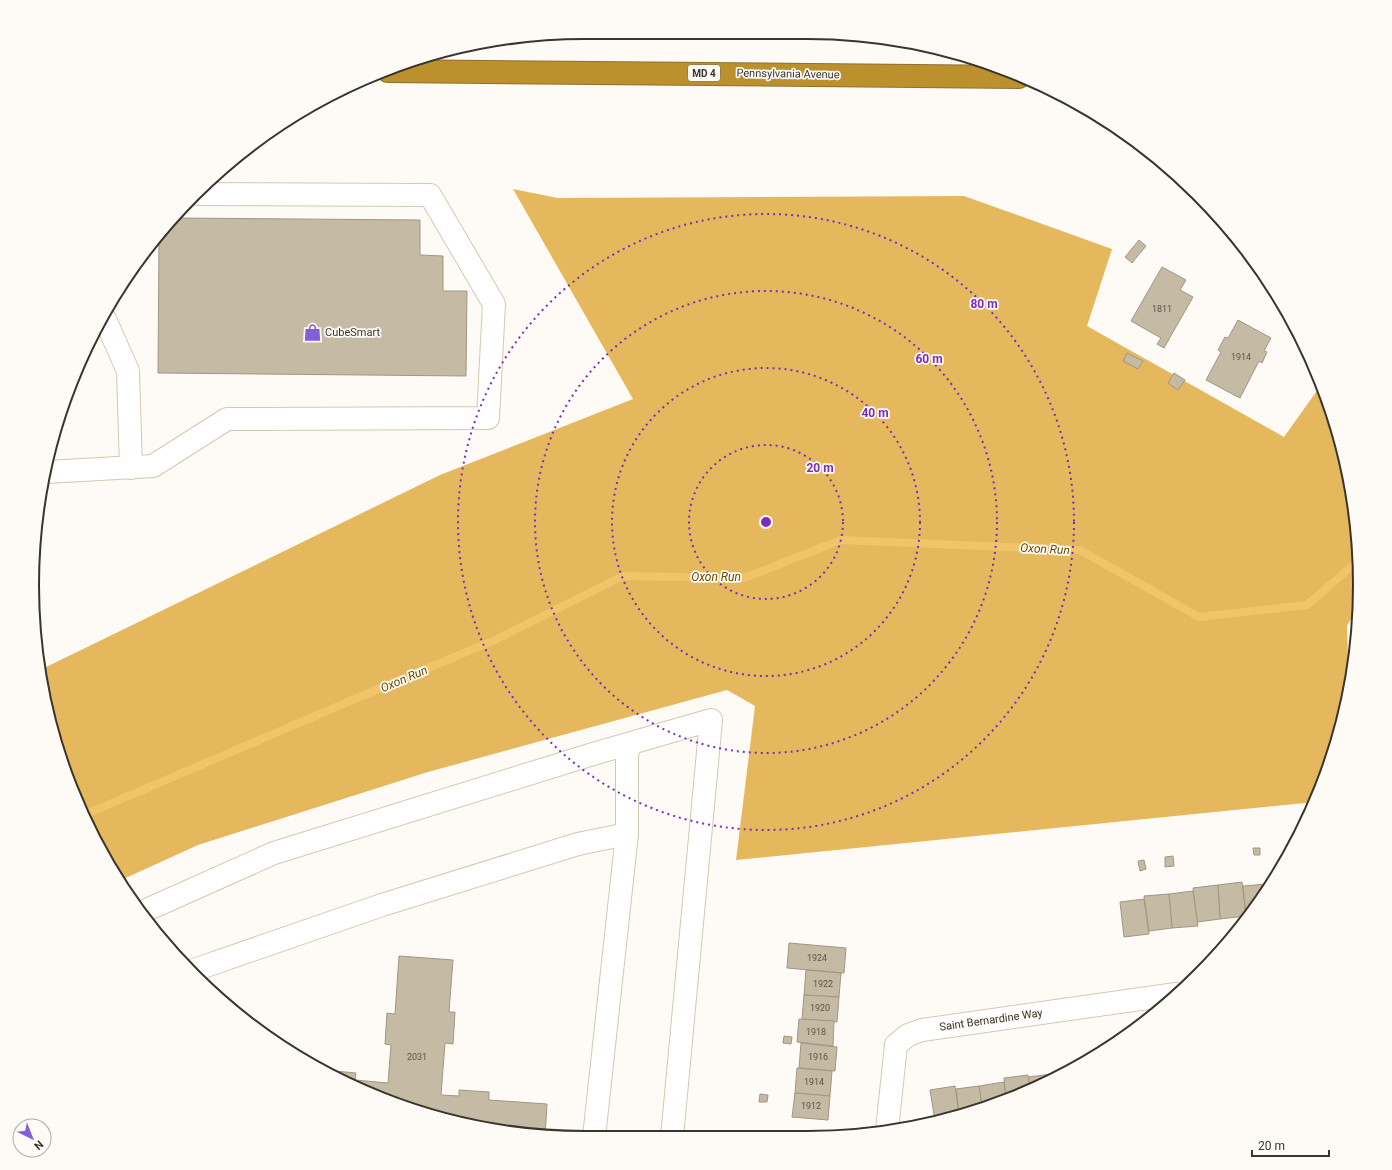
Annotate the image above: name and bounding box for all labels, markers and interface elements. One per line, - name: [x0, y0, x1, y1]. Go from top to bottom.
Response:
- road number: MD 4: [688, 65, 720, 81]
- street label: Pennsylvania Avenue: [736, 67, 840, 81]
- text: 80 m: [970, 297, 998, 311]
- house number: 1811: [1152, 304, 1172, 314]
- shop icon: CubeSmart: [302, 322, 322, 342]
- place label: CubeSmart: [325, 326, 380, 339]
- text: 60 m: [915, 352, 943, 366]
- house number: 1914: [1231, 352, 1251, 362]
- text: 40 m: [861, 406, 889, 420]
- text: 20 m: [806, 461, 834, 475]
- centre of rings: [759, 515, 773, 529]
- water label: Oxon Run: [1020, 541, 1070, 557]
- water label: Oxon Run: [691, 570, 741, 584]
- water label: Oxon Run: [378, 663, 430, 695]
- house number: 1924: [807, 953, 827, 963]
- house number: 1922: [813, 979, 833, 989]
- house number: 1920: [810, 1003, 830, 1013]
- street label: Saint Bernardine Way: [939, 1006, 1044, 1034]
- house number: 1918: [806, 1027, 826, 1037]
- house number: 2031: [407, 1052, 427, 1062]
- house number: 1916: [808, 1052, 828, 1062]
- house number: 1914: [804, 1077, 824, 1087]
- house number: 1912: [801, 1101, 821, 1111]
- north arrow: [12, 1118, 52, 1158]
- scale bar: [1252, 1132, 1329, 1158]
- text: N: [31, 1138, 46, 1153]
- text: 20 m: [1258, 1139, 1285, 1153]

